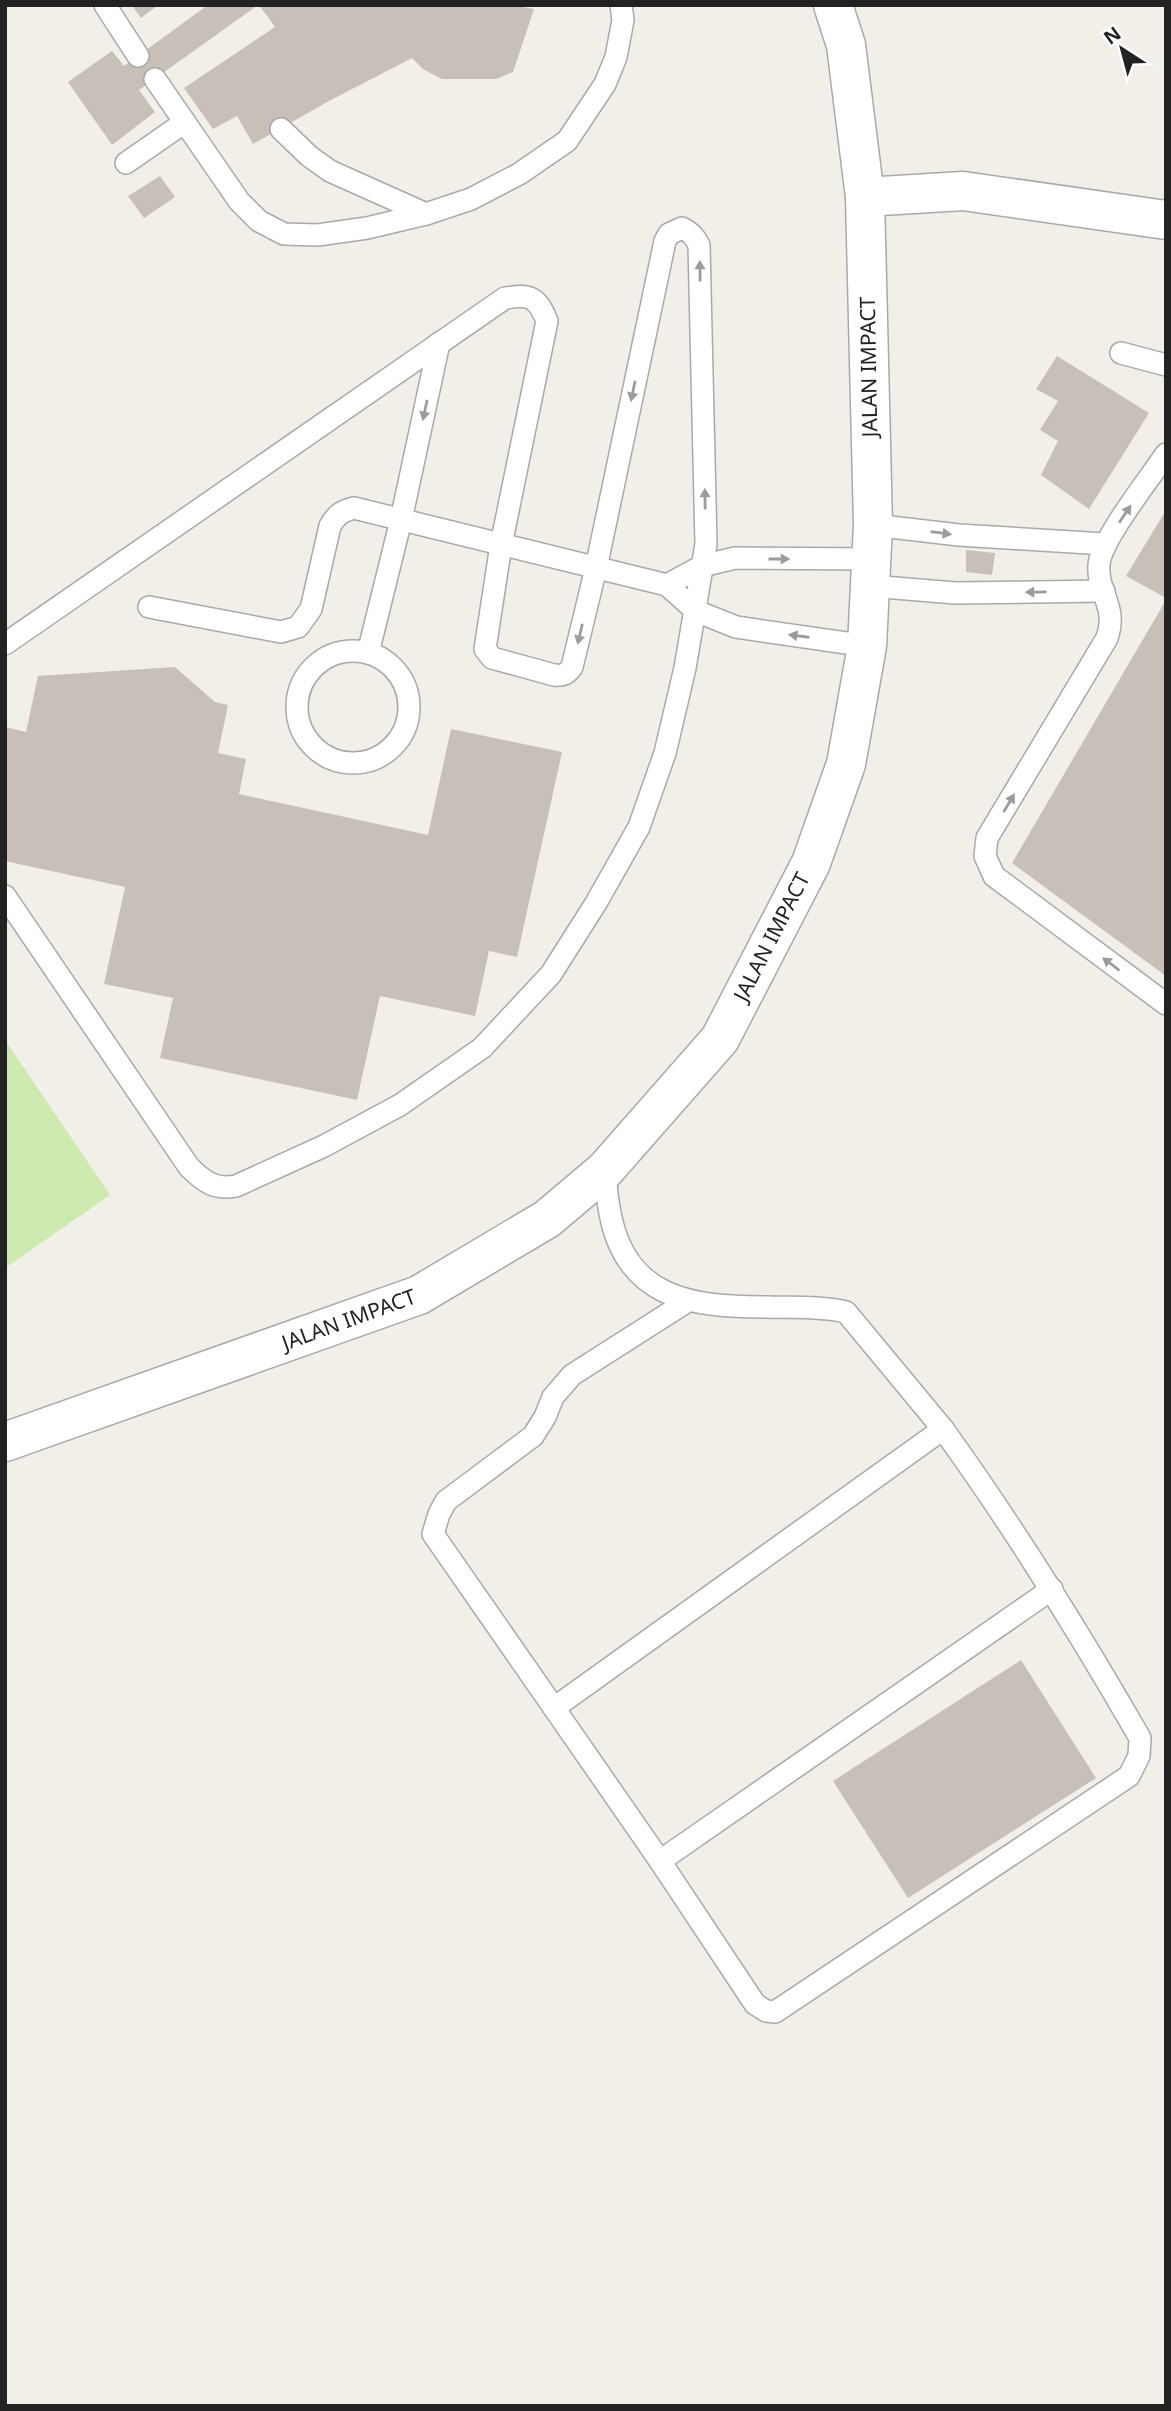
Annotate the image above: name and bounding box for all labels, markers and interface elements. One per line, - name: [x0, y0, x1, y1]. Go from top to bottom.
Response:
- north arrow: [1087, 14, 1157, 84]
- text: N: [1098, 20, 1126, 50]
- one-way arrow: [694, 260, 706, 282]
- street label: JALAN IMPACT: [853, 296, 883, 440]
- one-way arrow: [628, 380, 639, 402]
- one-way arrow: [419, 399, 430, 421]
- one-way arrow: [699, 487, 710, 509]
- one-way arrow: [1118, 505, 1132, 523]
- one-way arrow: [930, 527, 952, 538]
- one-way arrow: [768, 553, 790, 564]
- one-way arrow: [1024, 586, 1046, 598]
- one-way arrow: [574, 623, 585, 645]
- one-way arrow: [788, 630, 810, 641]
- one-way arrow: [1003, 793, 1015, 812]
- street label: JALAN IMPACT: [726, 867, 816, 1007]
- one-way arrow: [1102, 957, 1120, 971]
- street label: JALAN IMPACT: [276, 1282, 420, 1357]

